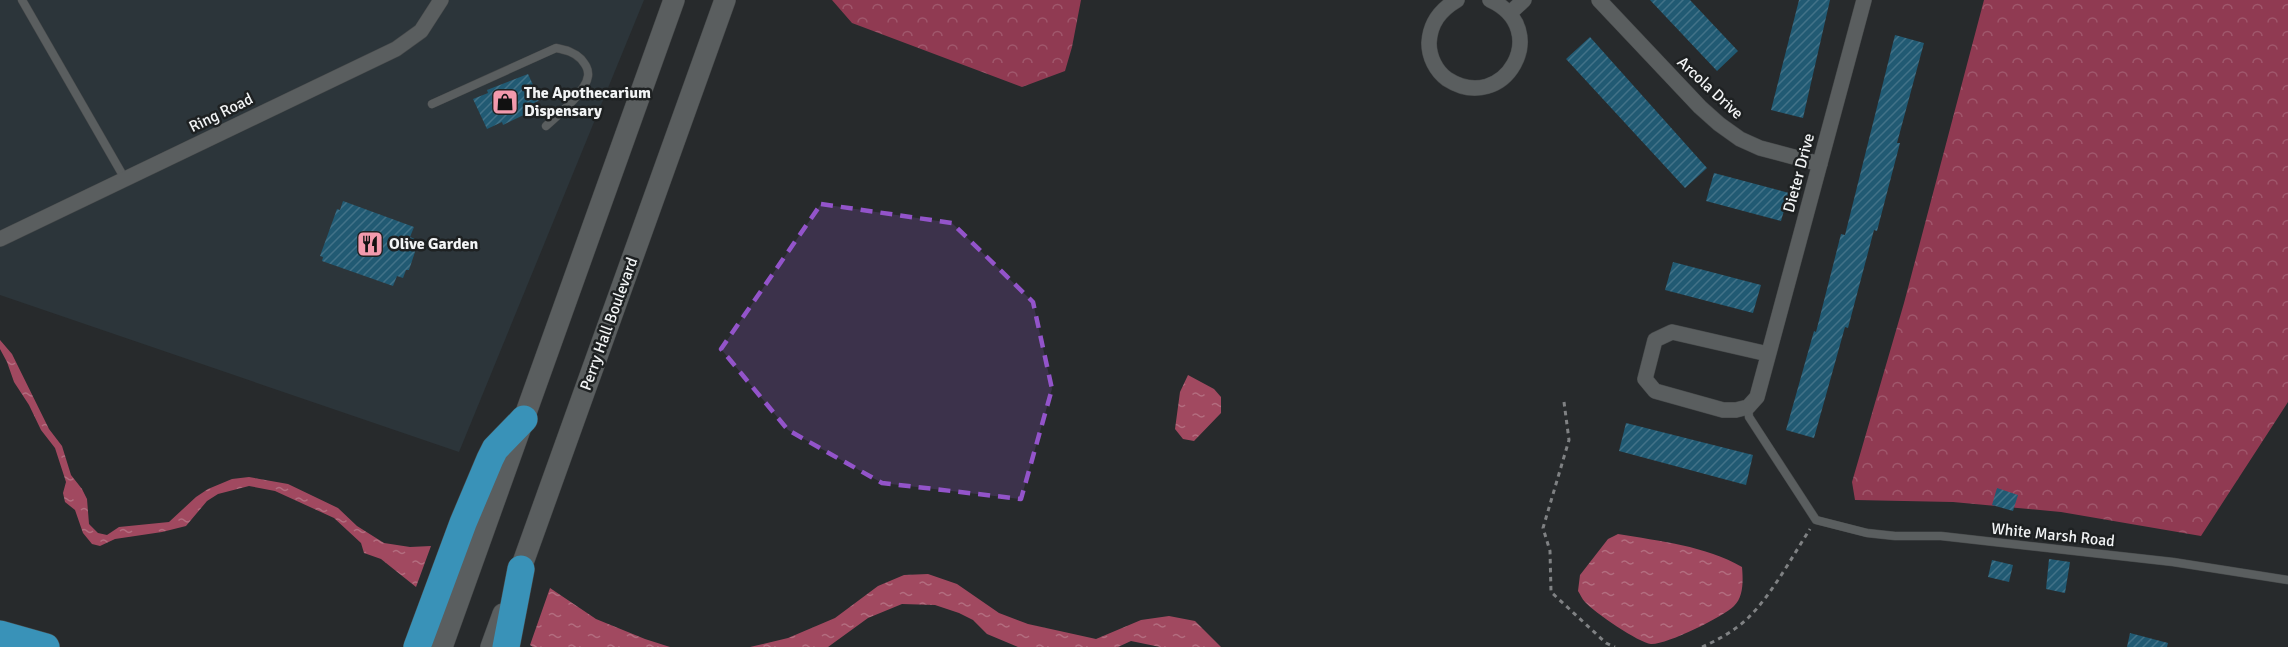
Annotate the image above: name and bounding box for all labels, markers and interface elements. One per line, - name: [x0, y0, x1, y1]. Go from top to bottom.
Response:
- street label: Arcola Drive: [1673, 52, 1747, 124]
- place label: The Apothecarium Dispensary: [524, 83, 651, 121]
- shop icon: The Apothecarium Dispensary: [490, 87, 520, 117]
- street label: Ring Road: [186, 89, 256, 137]
- street label: Dieter Drive: [1779, 131, 1819, 215]
- restaurant icon: Olive Garden: [355, 229, 385, 259]
- place label: Olive Garden: [389, 234, 479, 254]
- street label: Perry Hall Boulevard: [576, 255, 642, 393]
- street label: White Marsh Road: [1990, 519, 2116, 551]

